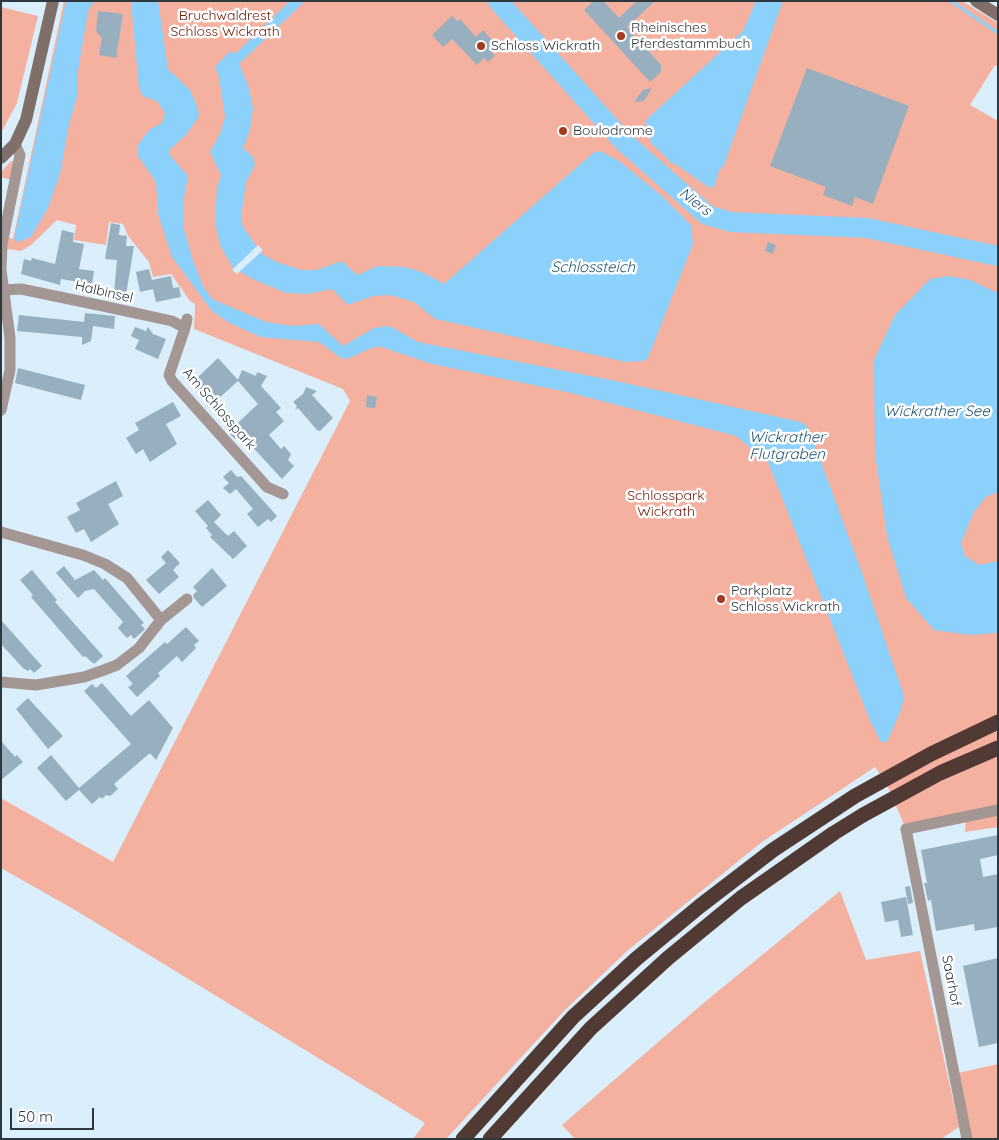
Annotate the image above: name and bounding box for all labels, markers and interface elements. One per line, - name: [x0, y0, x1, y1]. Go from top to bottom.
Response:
- park label: Bruchwaldrest Schloss Wickrath: [170, 8, 280, 40]
- place label: Rheinisches Pferdestammbuch: [631, 20, 750, 52]
- marker: Rheinisches Pferdestammbuch: [615, 30, 627, 42]
- place label: Schloss Wickrath: [491, 38, 600, 54]
- marker: Schloss Wickrath: [475, 40, 487, 52]
- place label: Boulodrome: [573, 123, 653, 139]
- marker: Boulodrome: [557, 125, 569, 137]
- water label: Niers: [675, 184, 715, 220]
- water label: Schlossteich: [551, 258, 635, 276]
- street label: Halbinsel: [73, 277, 135, 307]
- street label: Am Schlosspark: [179, 365, 259, 453]
- water label: Wickrather See: [884, 402, 990, 420]
- water label: Wickrather Flutgraben: [749, 428, 825, 463]
- park label: Schlosspark Wickrath: [627, 488, 705, 520]
- place label: Parkplatz Schloss Wickrath: [731, 583, 840, 616]
- marker: Parkplatz Schloss Wickrath: [715, 593, 727, 605]
- street label: Saarhof: [938, 954, 964, 1008]
- scale bar: [12, 1098, 96, 1130]
- text: 50 m: [18, 1107, 53, 1126]

